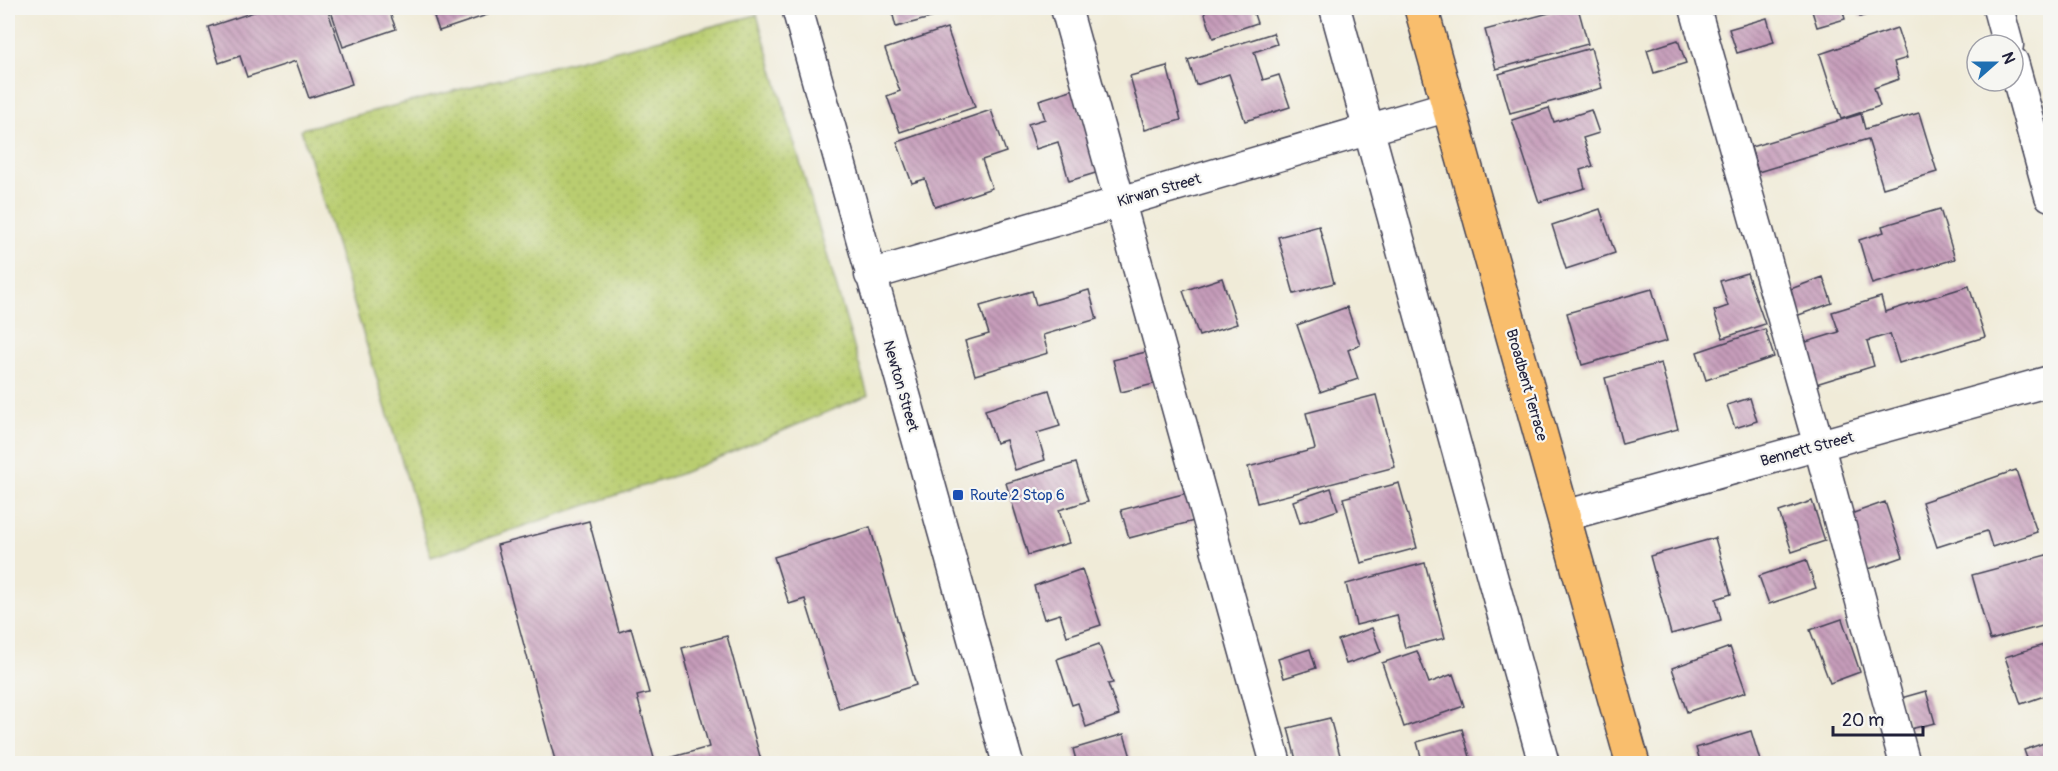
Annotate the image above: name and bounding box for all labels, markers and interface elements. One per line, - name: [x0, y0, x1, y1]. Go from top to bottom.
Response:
- north arrow: [1965, 33, 2025, 93]
- text: N: [1997, 49, 2019, 67]
- street label: Kirwan Street: [1115, 169, 1204, 211]
- street label: Broadbent Terrace: [1501, 327, 1552, 444]
- street label: Newton Street: [878, 338, 923, 435]
- street label: Bennett Street: [1758, 428, 1857, 471]
- place label: Route 2 Stop 6: [970, 486, 1065, 505]
- marker: Route 2 Stop 6: [951, 488, 965, 502]
- scale bar: [1833, 699, 1923, 737]
- text: 20 m: [1842, 709, 1884, 732]

